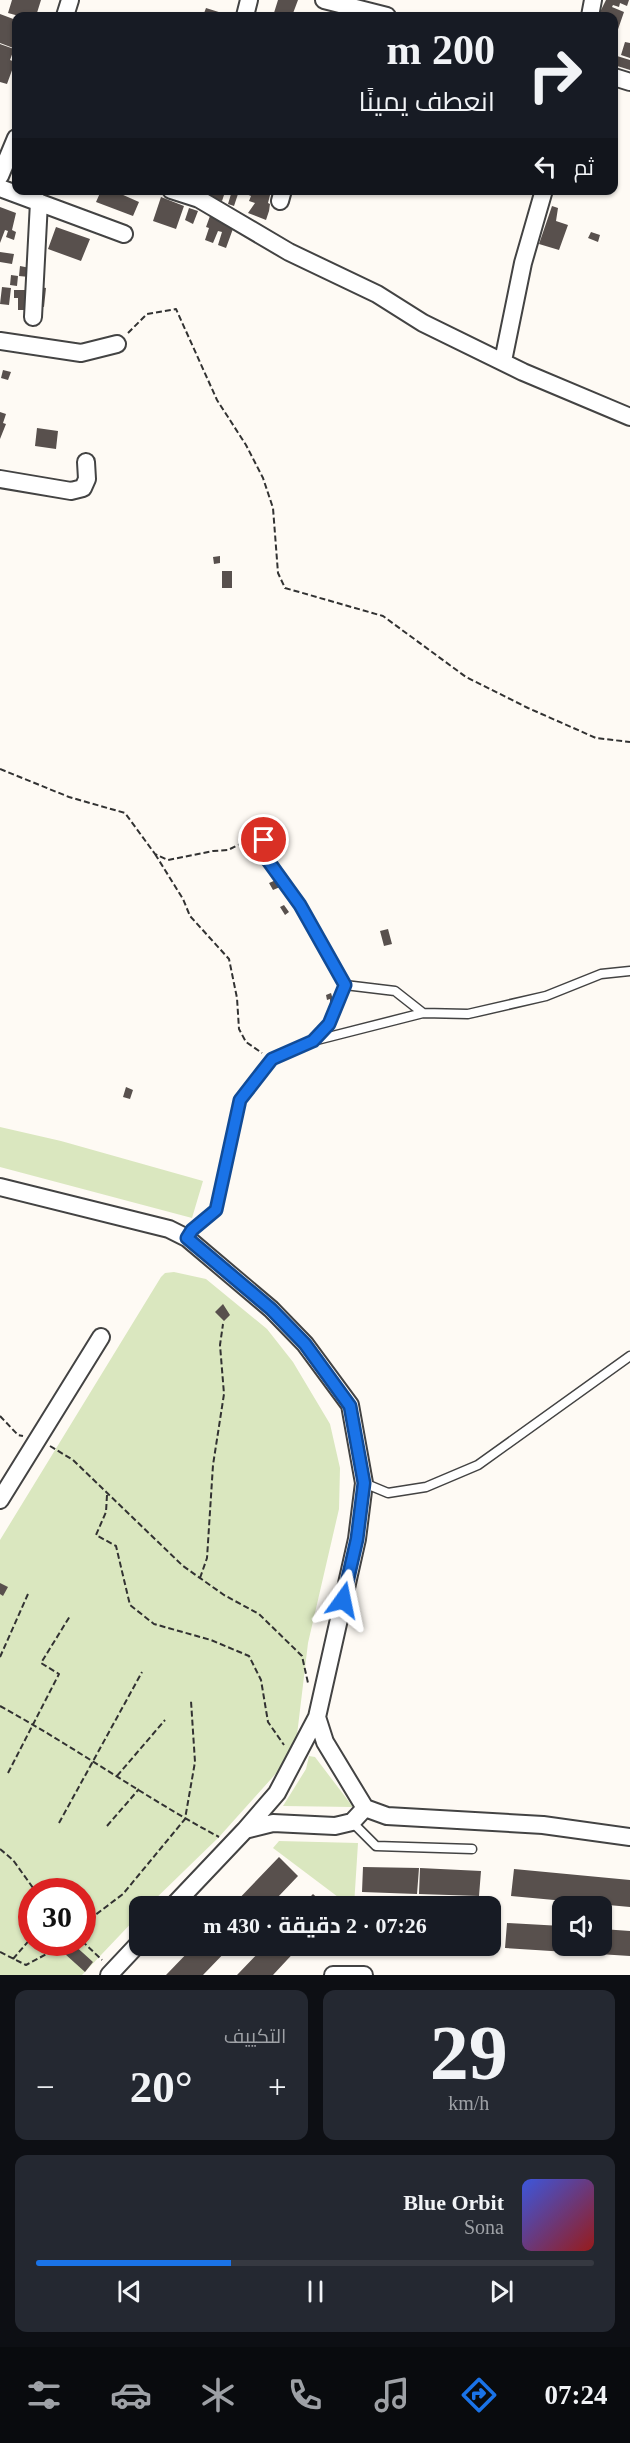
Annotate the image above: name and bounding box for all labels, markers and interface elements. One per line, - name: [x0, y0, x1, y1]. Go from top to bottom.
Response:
- text: 200 m: [387, 27, 495, 73]
- icon: right: [516, 36, 594, 114]
- text: انعطف يمينًا: [359, 87, 495, 117]
- icon: left: [529, 150, 562, 183]
- text: ثم: [574, 155, 594, 180]
- pin: [238, 814, 289, 865]
- icon: arrive: [247, 823, 280, 856]
- position arrow: [311, 1568, 375, 1632]
- speed limit sign: 30: [18, 1878, 96, 1956]
- map controls: [552, 1896, 612, 1956]
- button: sound: [552, 1896, 612, 1956]
- text: 07:26 · 2 دقيقة · 430 m: [203, 1913, 427, 1938]
- text: 29: [430, 2009, 508, 2096]
- text: التكييف: [224, 2025, 287, 2047]
- text: 20°: [130, 2062, 193, 2112]
- text: −: [36, 2069, 55, 2105]
- text: +: [268, 2069, 287, 2105]
- text: km/h: [448, 2092, 489, 2114]
- text: Blue Orbit: [403, 2190, 504, 2215]
- text: Sona: [464, 2216, 504, 2238]
- icon: previous: [113, 2275, 146, 2308]
- icon: pause: [299, 2275, 332, 2308]
- icon: next: [485, 2275, 518, 2308]
- icon: filters: [23, 2374, 65, 2416]
- icon: car: [110, 2374, 152, 2416]
- icon: climate: [197, 2374, 239, 2416]
- icon: phone: [284, 2374, 326, 2416]
- icon: music: [371, 2374, 413, 2416]
- icon: directions: [458, 2374, 500, 2416]
- text: 07:24: [545, 2380, 608, 2410]

